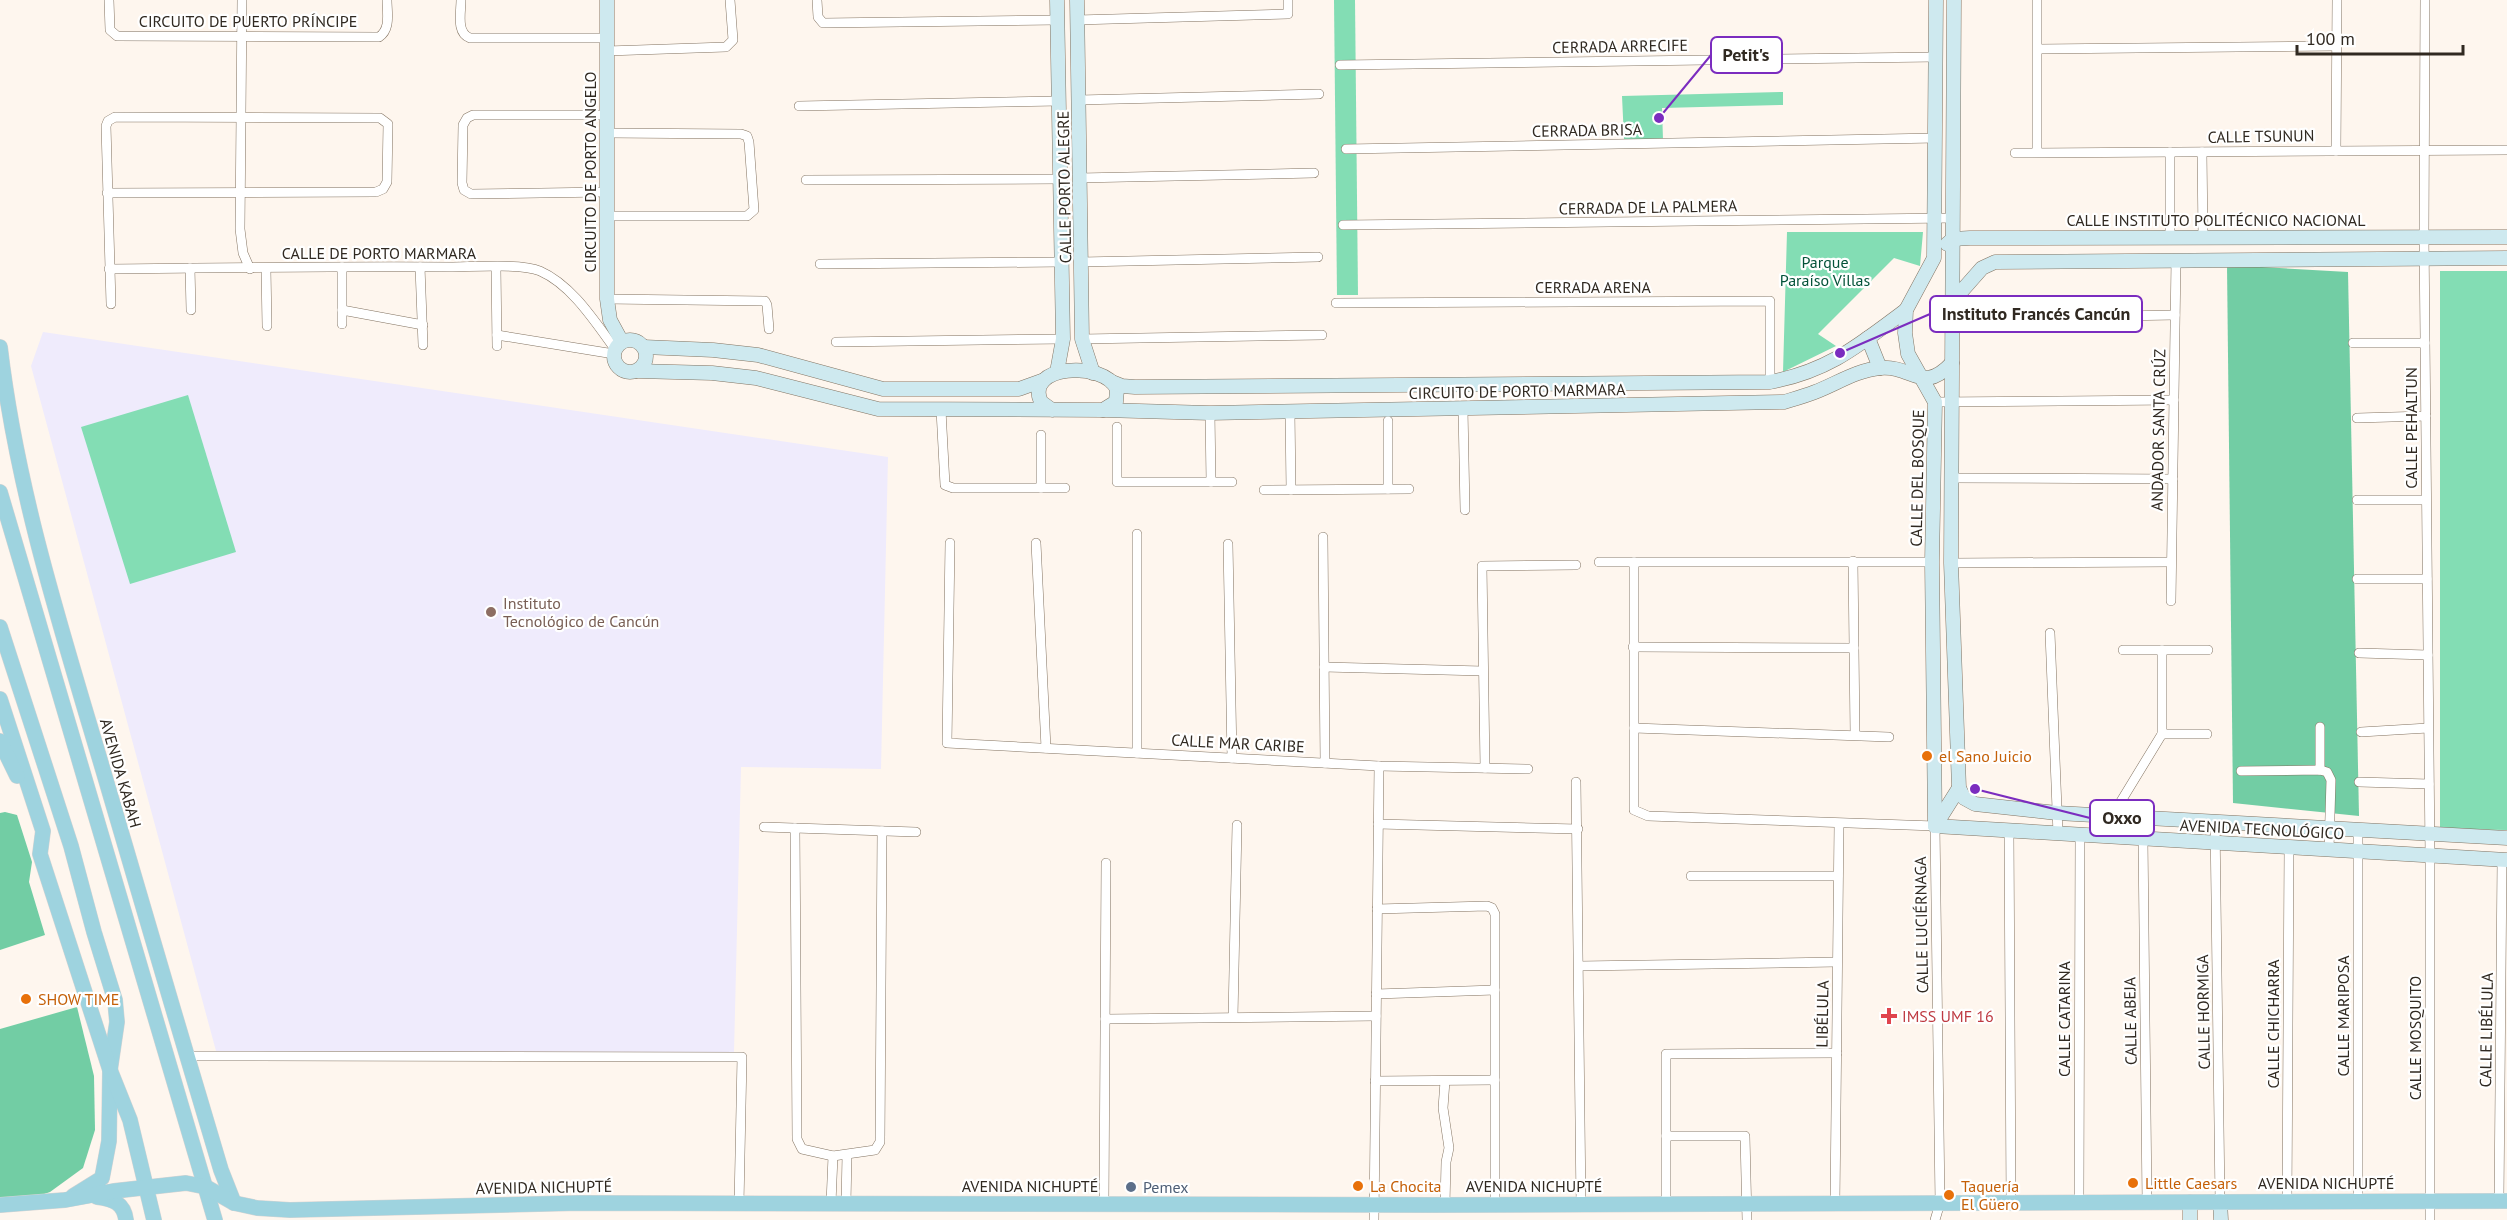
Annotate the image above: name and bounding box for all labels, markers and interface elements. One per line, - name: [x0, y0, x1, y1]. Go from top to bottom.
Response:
- street label: CIRCUITO DE PUERTO PRÍNCIPE: [139, 11, 357, 31]
- scale bar: [2297, 18, 2464, 56]
- text: 100 m: [2306, 27, 2355, 50]
- street label: CERRADA ARRECIFE: [1552, 35, 1688, 57]
- callout: Petit's: [1711, 37, 1782, 73]
- text: Petit's: [1723, 43, 1770, 66]
- street label: CIRCUITO DE PORTO ANGELO: [580, 71, 600, 273]
- street label: CALLE PORTO ALEGRE: [1053, 111, 1075, 263]
- street label: CERRADA BRISA: [1532, 119, 1643, 141]
- street label: CALLE TSUNUN: [2207, 125, 2315, 147]
- street label: CERRADA DE LA PALMERA: [1559, 195, 1738, 219]
- street label: CALLE INSTITUTO POLITÉCNICO NACIONAL: [2067, 210, 2365, 230]
- street label: CALLE DE PORTO MARMARA: [282, 243, 477, 263]
- park label: Parque Paraíso Villas: [1780, 252, 1871, 290]
- street label: CERRADA ARENA: [1535, 277, 1652, 297]
- callout: Instituto Francés Cancún: [1930, 296, 2142, 332]
- text: Instituto Francés Cancún: [1942, 302, 2130, 325]
- street label: ANDADOR SANTA CRÚZ: [2147, 349, 2169, 511]
- street label: CALLE PEHALTUN: [2401, 367, 2421, 489]
- street label: CIRCUITO DE PORTO MARMARA: [1408, 379, 1626, 403]
- street label: CALLE DEL BOSQUE: [1906, 409, 1928, 547]
- place label: Instituto Tecnológico de Cancún: [503, 593, 659, 631]
- marker: Instituto Tecnológico de Cancún: [484, 605, 498, 619]
- street label: AVENIDA KABAH: [96, 716, 146, 830]
- street label: CALLE MAR CARIBE: [1171, 730, 1305, 756]
- place label: el Sano Juicio: [1939, 746, 2032, 766]
- marker: el Sano Juicio: [1920, 749, 1934, 763]
- callout: Oxxo: [2090, 800, 2154, 836]
- text: Oxxo: [2102, 806, 2142, 829]
- street label: AVENIDA TECNOLÓGICO: [2179, 815, 2345, 843]
- street label: CALLE LUCIÉRNAGA: [1910, 856, 1932, 994]
- street label: CALLE HORMIGA: [2192, 954, 2214, 1070]
- street label: CALLE MARIPOSA: [2333, 955, 2353, 1077]
- street label: CALLE CHICHARRA: [2263, 959, 2283, 1089]
- street label: CALLE CATARINA: [2054, 960, 2074, 1077]
- street label: CALLE LIBÉLULA: [2475, 972, 2497, 1088]
- street label: CALLE ABEJA: [2119, 976, 2141, 1065]
- street label: CALLE MOSQUITO: [2405, 976, 2425, 1100]
- street label: LIBÉLULA: [1811, 980, 1833, 1048]
- place label: SHOW TIME: [38, 989, 119, 1009]
- marker: SHOW TIME: [19, 992, 33, 1006]
- place label: IMSS UMF 16: [1902, 1006, 1994, 1026]
- marker: IMSS UMF 16: [1880, 1007, 1898, 1025]
- place label: Little Caesars: [2145, 1173, 2238, 1193]
- street label: AVENIDA NICHUPTÉ: [2258, 1173, 2394, 1193]
- street label: AVENIDA NICHUPTÉ: [475, 1176, 613, 1198]
- street label: AVENIDA NICHUPTÉ: [962, 1176, 1098, 1196]
- place label: La Chocita: [1370, 1176, 1442, 1196]
- street label: AVENIDA NICHUPTÉ: [1466, 1176, 1602, 1196]
- place label: Taquería El Güero: [1961, 1176, 2019, 1214]
- marker: Little Caesars: [2126, 1176, 2140, 1190]
- place label: Pemex: [1143, 1177, 1189, 1197]
- marker: La Chocita: [1351, 1179, 1365, 1193]
- marker: Pemex: [1124, 1180, 1138, 1194]
- marker: Taquería El Güero: [1942, 1188, 1956, 1202]

